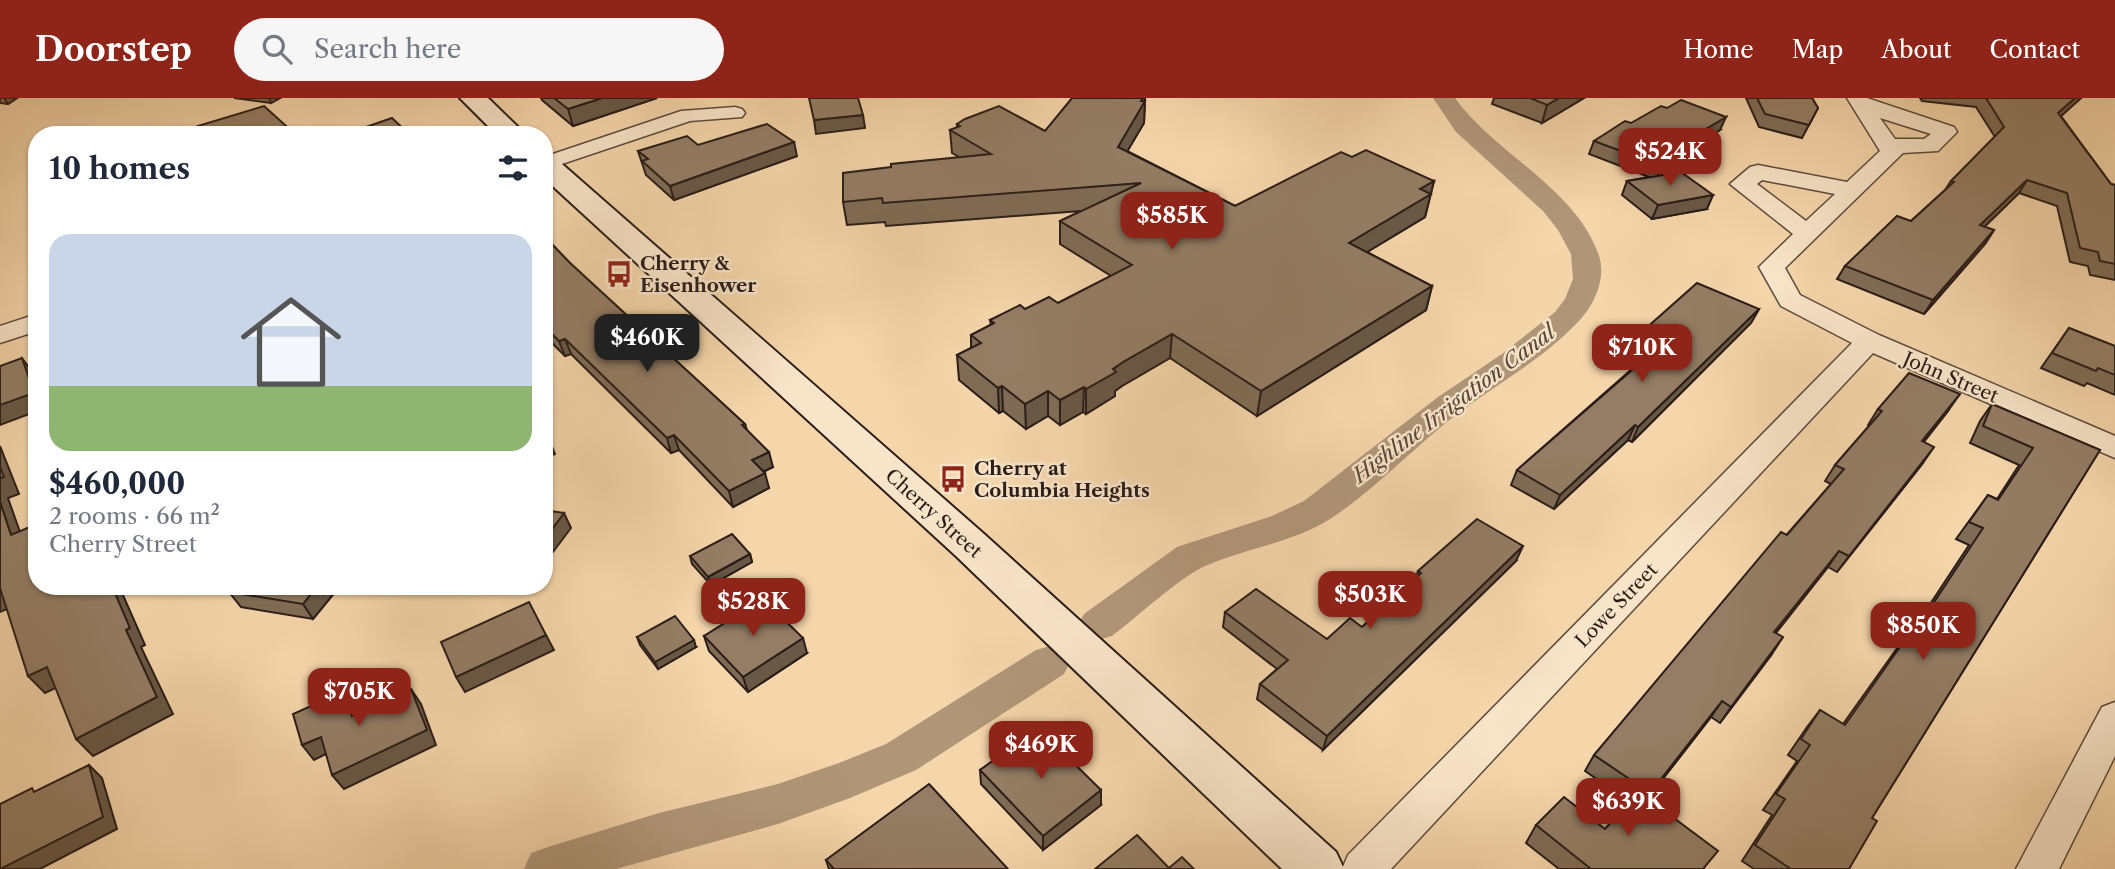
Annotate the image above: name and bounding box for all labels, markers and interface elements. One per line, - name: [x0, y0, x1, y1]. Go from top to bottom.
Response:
- search box: [234, 18, 724, 81]
- text: Doorstep: [35, 29, 192, 70]
- icon: search: [258, 30, 296, 68]
- text: Search here: [314, 33, 461, 65]
- text: Home: [1683, 35, 1754, 64]
- text: Map: [1792, 35, 1843, 64]
- text: About: [1881, 35, 1952, 64]
- text: Contact: [1990, 35, 2080, 64]
- pin: $524K: [1621, 129, 1719, 188]
- text: $524K: [1634, 137, 1706, 165]
- icon: filters: [494, 149, 532, 187]
- text: 10 homes: [49, 150, 190, 187]
- pin: $585K: [1123, 192, 1221, 252]
- text: $585K: [1137, 201, 1207, 229]
- place label: Cherry & Eisenhower: [640, 252, 757, 297]
- bus stop icon: Cherry & Eisenhower: [604, 259, 634, 289]
- icon: home: [228, 279, 354, 405]
- pin: $460K: [598, 314, 696, 374]
- water label: Highline Irrigation Canal: [1346, 318, 1562, 489]
- text: $460K: [610, 323, 684, 351]
- pin: $710K: [1593, 324, 1691, 384]
- text: $710K: [1608, 333, 1676, 361]
- street label: John Street: [1897, 346, 2002, 408]
- place label: Cherry at Columbia Heights: [974, 457, 1150, 502]
- street label: Cherry Street: [881, 464, 987, 563]
- bus stop icon: Cherry at Columbia Heights: [938, 464, 968, 494]
- text: $460,000: [49, 465, 185, 502]
- text: 2 rooms · 66 m²: [49, 502, 220, 530]
- text: Cherry Street: [49, 530, 197, 558]
- street label: Lowe Street: [1570, 558, 1662, 652]
- pin: $503K: [1321, 572, 1419, 631]
- pin: $528K: [704, 578, 802, 638]
- text: $503K: [1334, 580, 1406, 608]
- text: $528K: [717, 587, 789, 615]
- pin: $850K: [1874, 602, 1972, 662]
- text: $850K: [1887, 611, 1959, 639]
- pin: $705K: [310, 668, 408, 728]
- text: $705K: [324, 677, 394, 705]
- pin: $469K: [992, 722, 1090, 781]
- text: $469K: [1005, 730, 1077, 758]
- pin: $639K: [1579, 778, 1677, 838]
- text: $639K: [1592, 787, 1664, 815]

